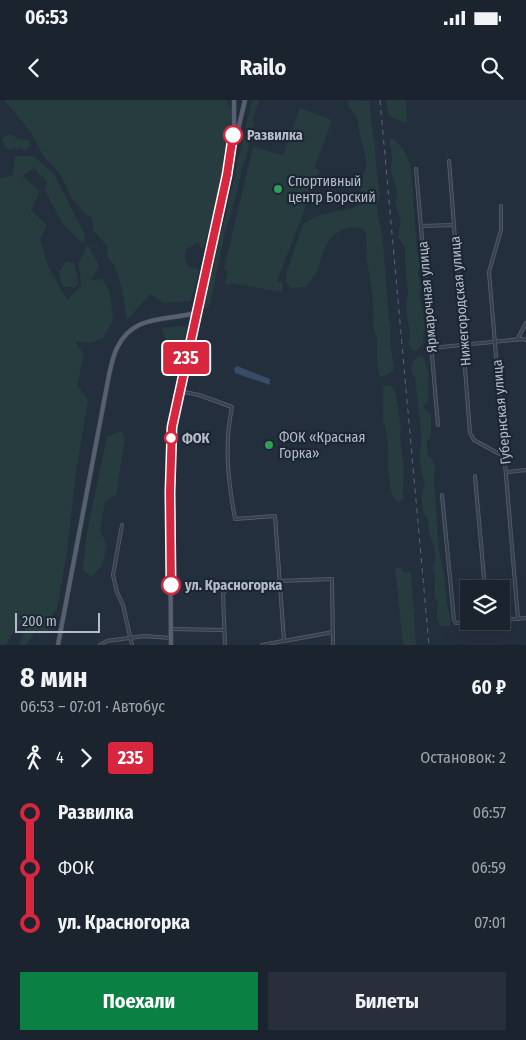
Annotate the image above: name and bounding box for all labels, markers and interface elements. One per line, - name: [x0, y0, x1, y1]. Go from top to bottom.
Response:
- text: 06:53: [25, 6, 68, 29]
- icon: back: [20, 54, 48, 82]
- text: Railo: [240, 54, 286, 81]
- icon: search: [478, 54, 506, 82]
- marker: Развилка: [223, 125, 243, 145]
- place label: Развилка: [247, 127, 303, 144]
- place label: Спортивный центр Борский: [288, 173, 376, 206]
- marker: Спортивный центр Борский: [272, 183, 284, 195]
- street label: Нижегородская улица: [446, 235, 475, 367]
- street label: Ярмарочная улица: [414, 240, 441, 353]
- line badge: 235: [157, 342, 215, 374]
- text: 235: [173, 347, 199, 369]
- street label: Губернская улица: [488, 359, 515, 465]
- place label: ФОК «Красная Горка»: [279, 429, 365, 462]
- place label: ФОК: [182, 430, 211, 447]
- marker: ФОК: [164, 431, 178, 445]
- marker: ФОК «Красная Горка»: [263, 439, 275, 451]
- marker: ул. Красногорка: [161, 575, 181, 595]
- place label: ул. Красногорка: [184, 577, 282, 594]
- map controls: [460, 580, 510, 630]
- button: layers: [460, 580, 510, 630]
- scale bar: [15, 610, 100, 633]
- text: 200 m: [22, 613, 57, 630]
- text: 8 мин: [20, 661, 88, 694]
- text: 60 ₽: [471, 676, 506, 699]
- text: 06:53 – 07:01 · Автобус: [20, 697, 165, 716]
- icon: walk: [20, 744, 48, 772]
- icon: forward: [72, 744, 100, 772]
- text: 235: [118, 747, 143, 769]
- text: 4: [56, 748, 64, 767]
- text: Остановок: 2: [420, 748, 506, 767]
- text: Развилка: [58, 801, 134, 824]
- text: 06:57: [473, 803, 506, 822]
- text: ФОК: [58, 856, 94, 879]
- text: 06:59: [471, 858, 506, 877]
- text: ул. Красногорка: [58, 911, 190, 934]
- text: 07:01: [474, 913, 506, 932]
- button: Поехали: [20, 972, 258, 1030]
- button: Билеты: [268, 972, 506, 1030]

